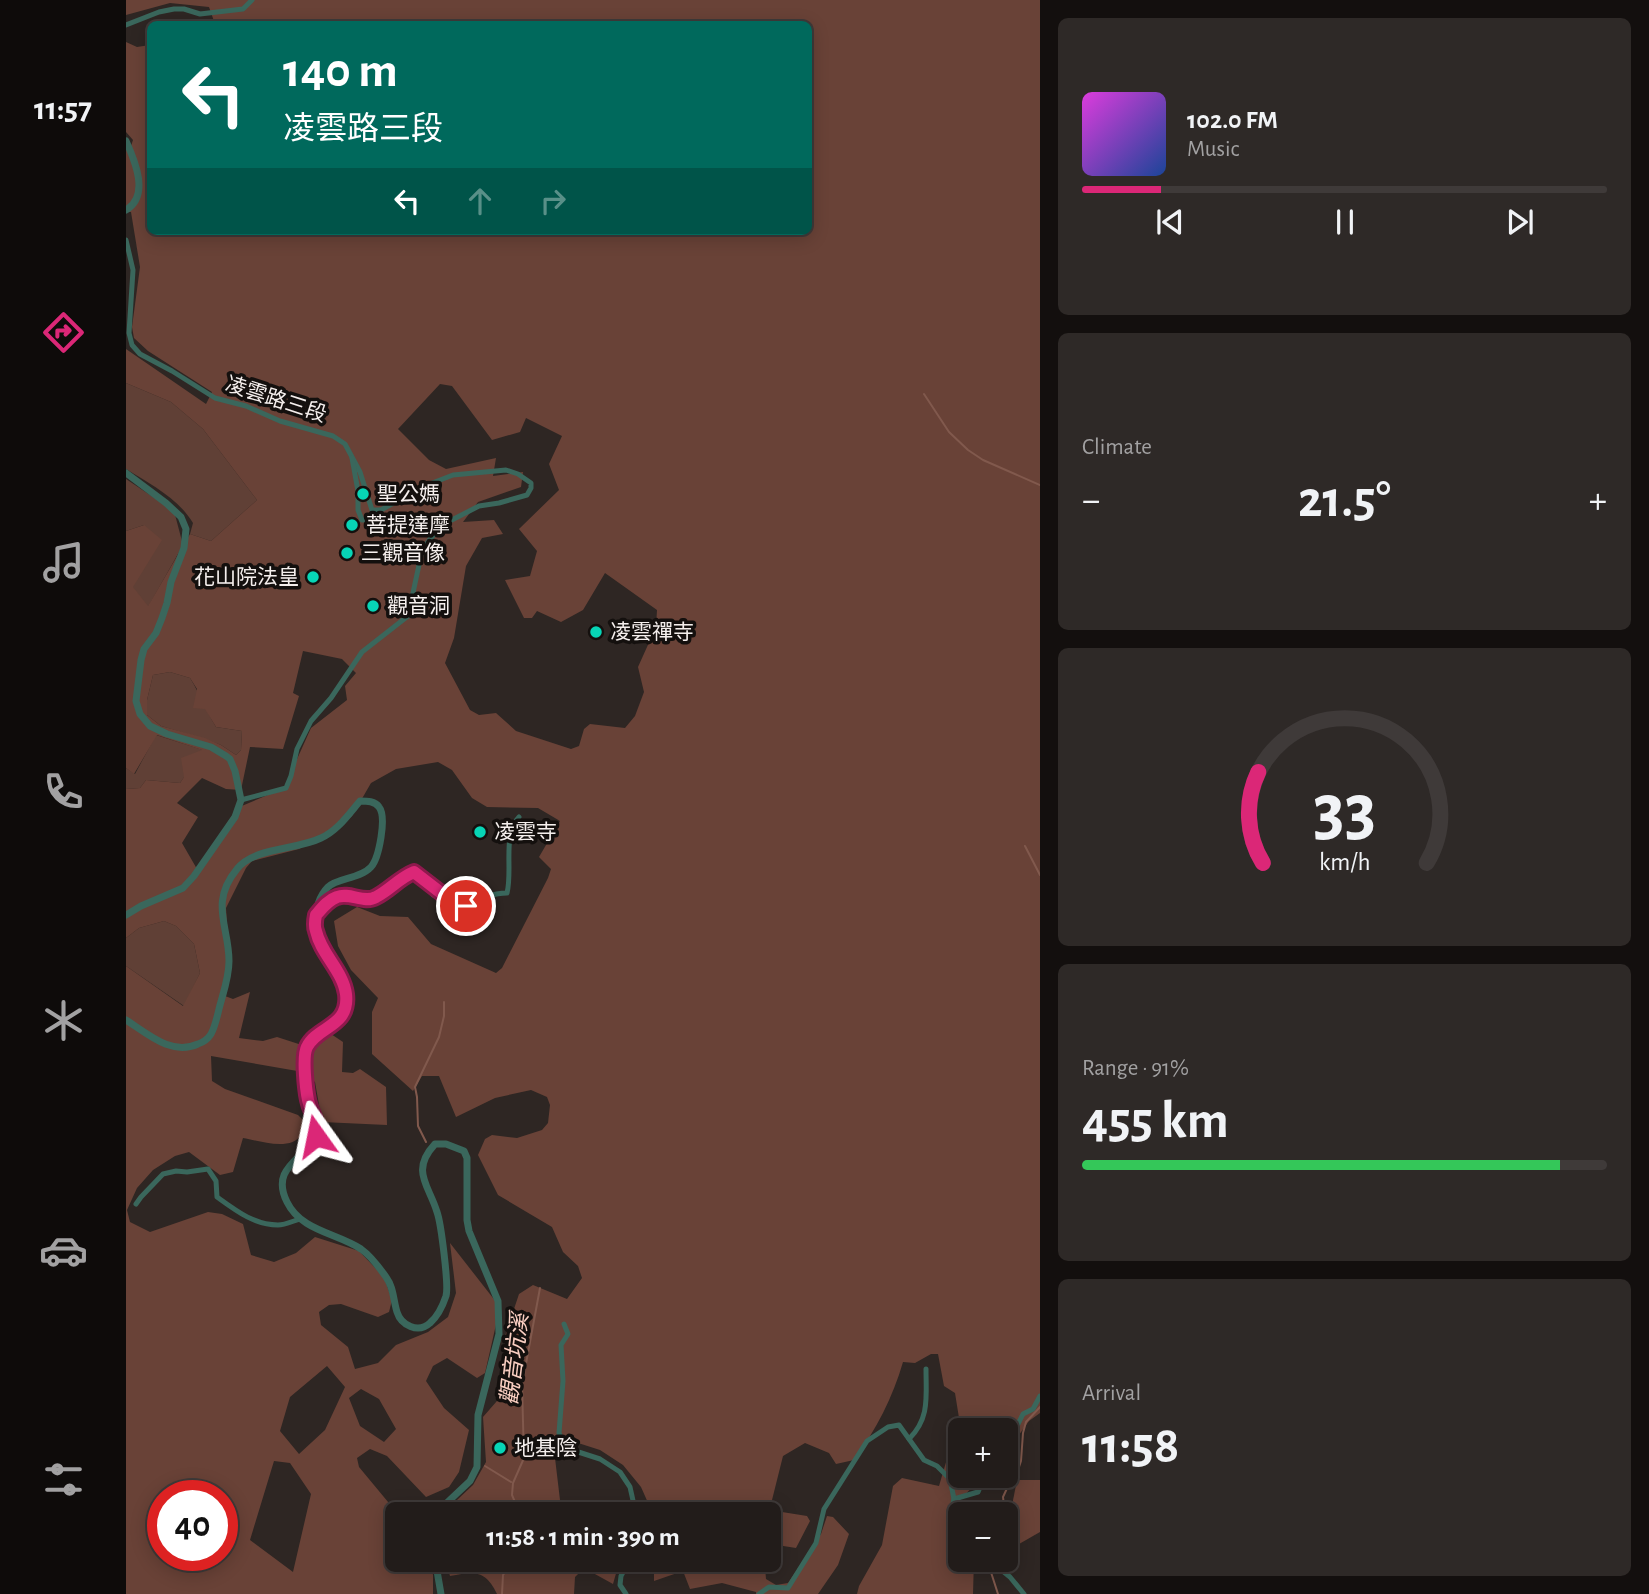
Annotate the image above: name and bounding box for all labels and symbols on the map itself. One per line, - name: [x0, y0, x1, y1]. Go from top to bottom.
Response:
- street label: 凌雲路三段: [223, 372, 329, 426]
- place label: 聖公媽: [377, 483, 440, 505]
- marker: 聖公媽: [355, 486, 371, 502]
- place label: 菩提達摩: [366, 514, 450, 536]
- marker: 菩提達摩: [344, 517, 360, 533]
- place label: 三觀音像: [361, 541, 445, 564]
- marker: 三觀音像: [339, 545, 355, 561]
- place label: 花山院法皇: [194, 566, 299, 588]
- marker: 花山院法皇: [305, 569, 321, 585]
- place label: 觀音洞: [387, 594, 450, 617]
- marker: 觀音洞: [365, 598, 381, 614]
- place label: 凌雲禪寺: [610, 621, 694, 643]
- marker: 凌雲禪寺: [588, 624, 604, 640]
- place label: 凌雲寺: [494, 821, 557, 843]
- marker: 凌雲寺: [472, 824, 488, 840]
- pin: [436, 876, 496, 936]
- position arrow: [279, 1099, 353, 1173]
- water label: 觀音坑溪: [496, 1309, 533, 1406]
- place label: 地基陰: [514, 1437, 577, 1459]
- marker: 地基陰: [492, 1440, 508, 1456]
- speed limit sign: 40: [147, 1480, 238, 1571]

